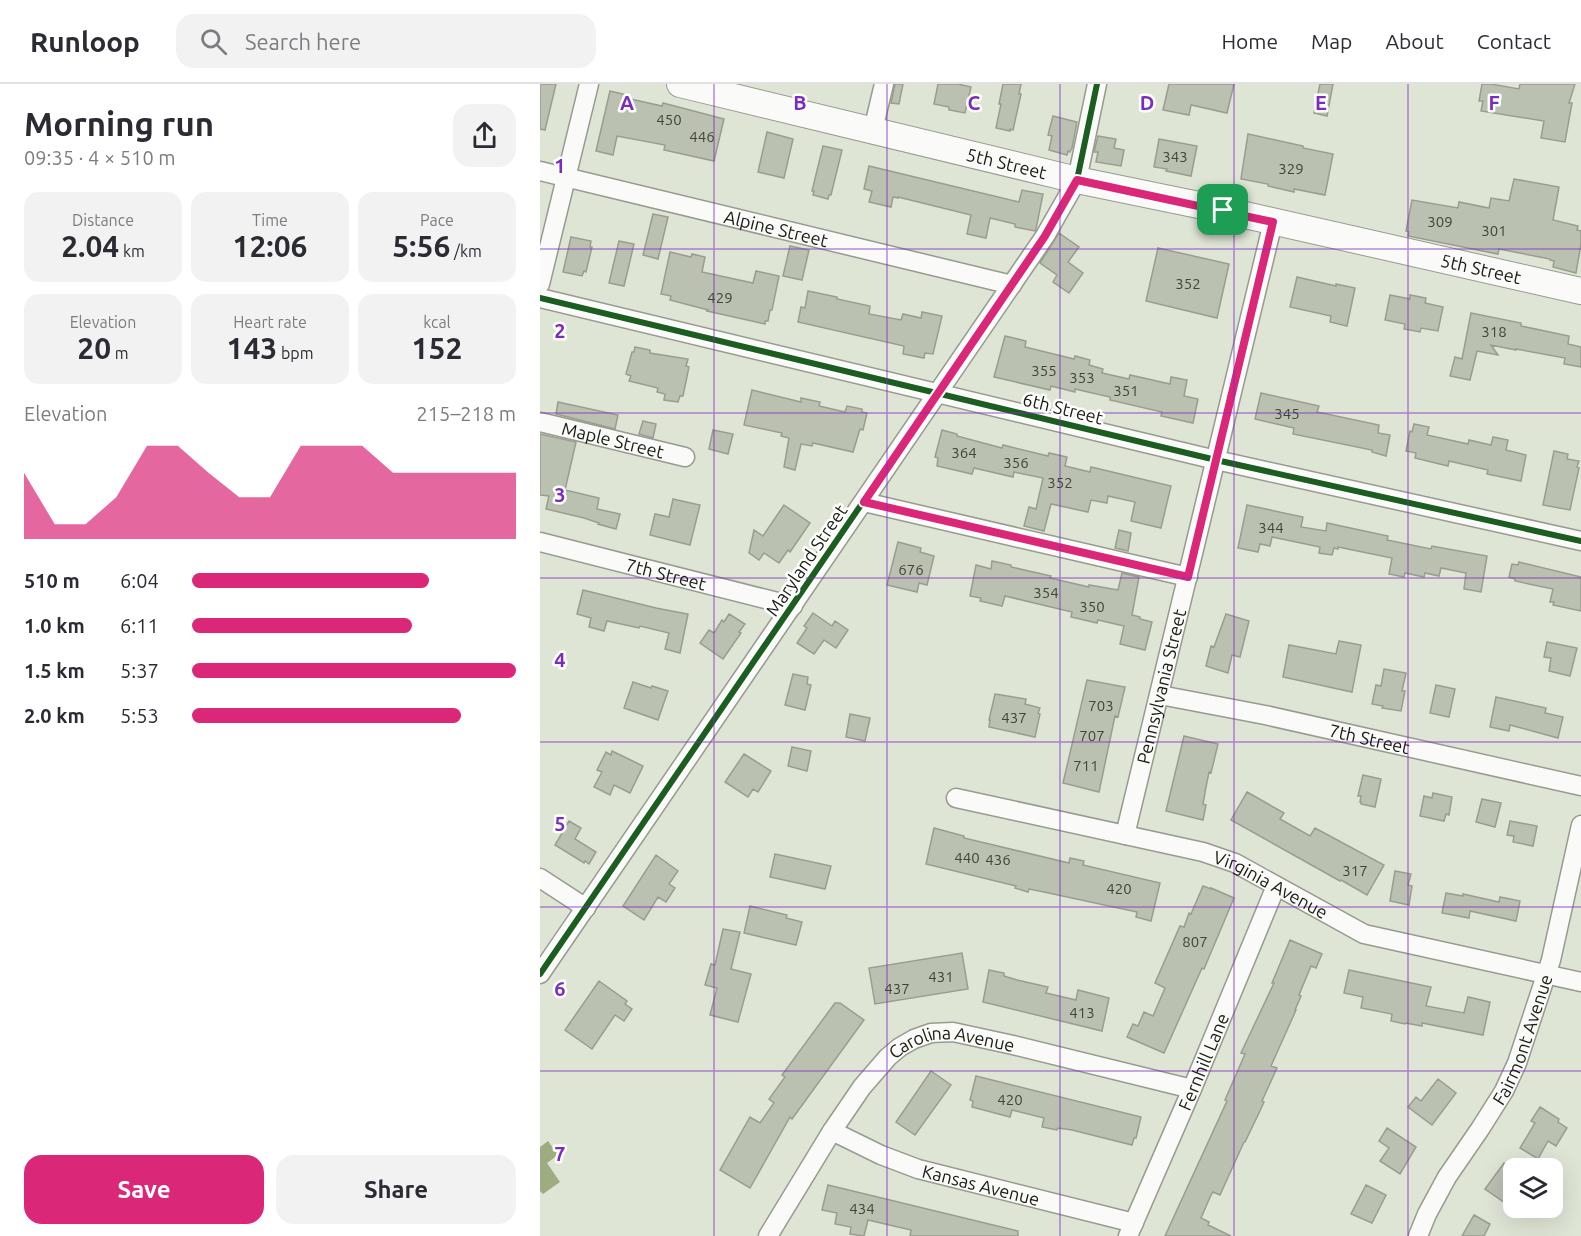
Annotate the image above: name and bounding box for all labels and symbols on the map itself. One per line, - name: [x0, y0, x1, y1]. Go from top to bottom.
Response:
- text: A: [620, 91, 634, 114]
- text: B: [793, 91, 807, 114]
- text: C: [968, 91, 981, 114]
- text: D: [1140, 91, 1154, 114]
- text: E: [1315, 91, 1327, 114]
- text: F: [1488, 91, 1500, 114]
- house number: 450: [656, 111, 682, 128]
- house number: 446: [689, 128, 715, 145]
- street label: 5th Street: [964, 144, 1049, 182]
- house number: 343: [1162, 148, 1188, 165]
- text: 1: [554, 154, 566, 177]
- house number: 329: [1278, 160, 1304, 177]
- pin: [1197, 184, 1248, 235]
- street label: Alpine Street: [722, 206, 830, 250]
- house number: 309: [1427, 213, 1453, 230]
- house number: 301: [1481, 222, 1507, 239]
- street label: 5th Street: [1439, 250, 1523, 287]
- house number: 352: [1175, 275, 1201, 292]
- house number: 429: [707, 289, 733, 306]
- text: 2: [554, 319, 566, 342]
- house number: 318: [1481, 323, 1507, 340]
- house number: 355: [1031, 362, 1057, 379]
- house number: 353: [1069, 369, 1095, 386]
- house number: 351: [1113, 382, 1139, 399]
- street label: 6th Street: [1021, 388, 1105, 428]
- house number: 345: [1274, 405, 1300, 422]
- street label: Maple Street: [560, 418, 666, 462]
- house number: 364: [951, 444, 977, 461]
- house number: 356: [1003, 454, 1029, 471]
- house number: 352: [1047, 474, 1073, 491]
- text: 3: [554, 483, 566, 506]
- street label: Maryland Street: [761, 501, 851, 619]
- house number: 344: [1258, 519, 1284, 536]
- street label: 7th Street: [624, 554, 708, 594]
- house number: 676: [898, 561, 924, 578]
- house number: 354: [1033, 584, 1059, 601]
- house number: 350: [1079, 598, 1105, 615]
- street label: Pennsylvania Street: [1133, 607, 1189, 766]
- text: 4: [554, 648, 566, 671]
- house number: 703: [1088, 697, 1114, 714]
- house number: 437: [1001, 709, 1027, 726]
- street label: 7th Street: [1327, 720, 1412, 757]
- house number: 707: [1079, 727, 1105, 744]
- house number: 711: [1073, 757, 1099, 774]
- text: 5: [554, 812, 566, 835]
- street label: Virginia Avenue: [1211, 846, 1332, 922]
- house number: 440: [954, 849, 980, 866]
- house number: 436: [985, 851, 1011, 868]
- house number: 317: [1342, 862, 1368, 879]
- house number: 420: [1106, 880, 1132, 897]
- house number: 807: [1182, 933, 1208, 950]
- house number: 431: [928, 968, 954, 985]
- street label: Fairmont Avenue: [1488, 972, 1556, 1108]
- text: 6: [554, 977, 566, 1000]
- house number: 437: [884, 980, 910, 997]
- house number: 413: [1069, 1004, 1095, 1021]
- street label: Fernhill Lane: [1174, 1010, 1232, 1113]
- street label: Carolina Avenue: [884, 1022, 1017, 1062]
- house number: 420: [997, 1091, 1023, 1108]
- text: 7: [554, 1142, 566, 1165]
- street label: Kansas Avenue: [920, 1160, 1042, 1209]
- house number: 434: [849, 1200, 875, 1217]

